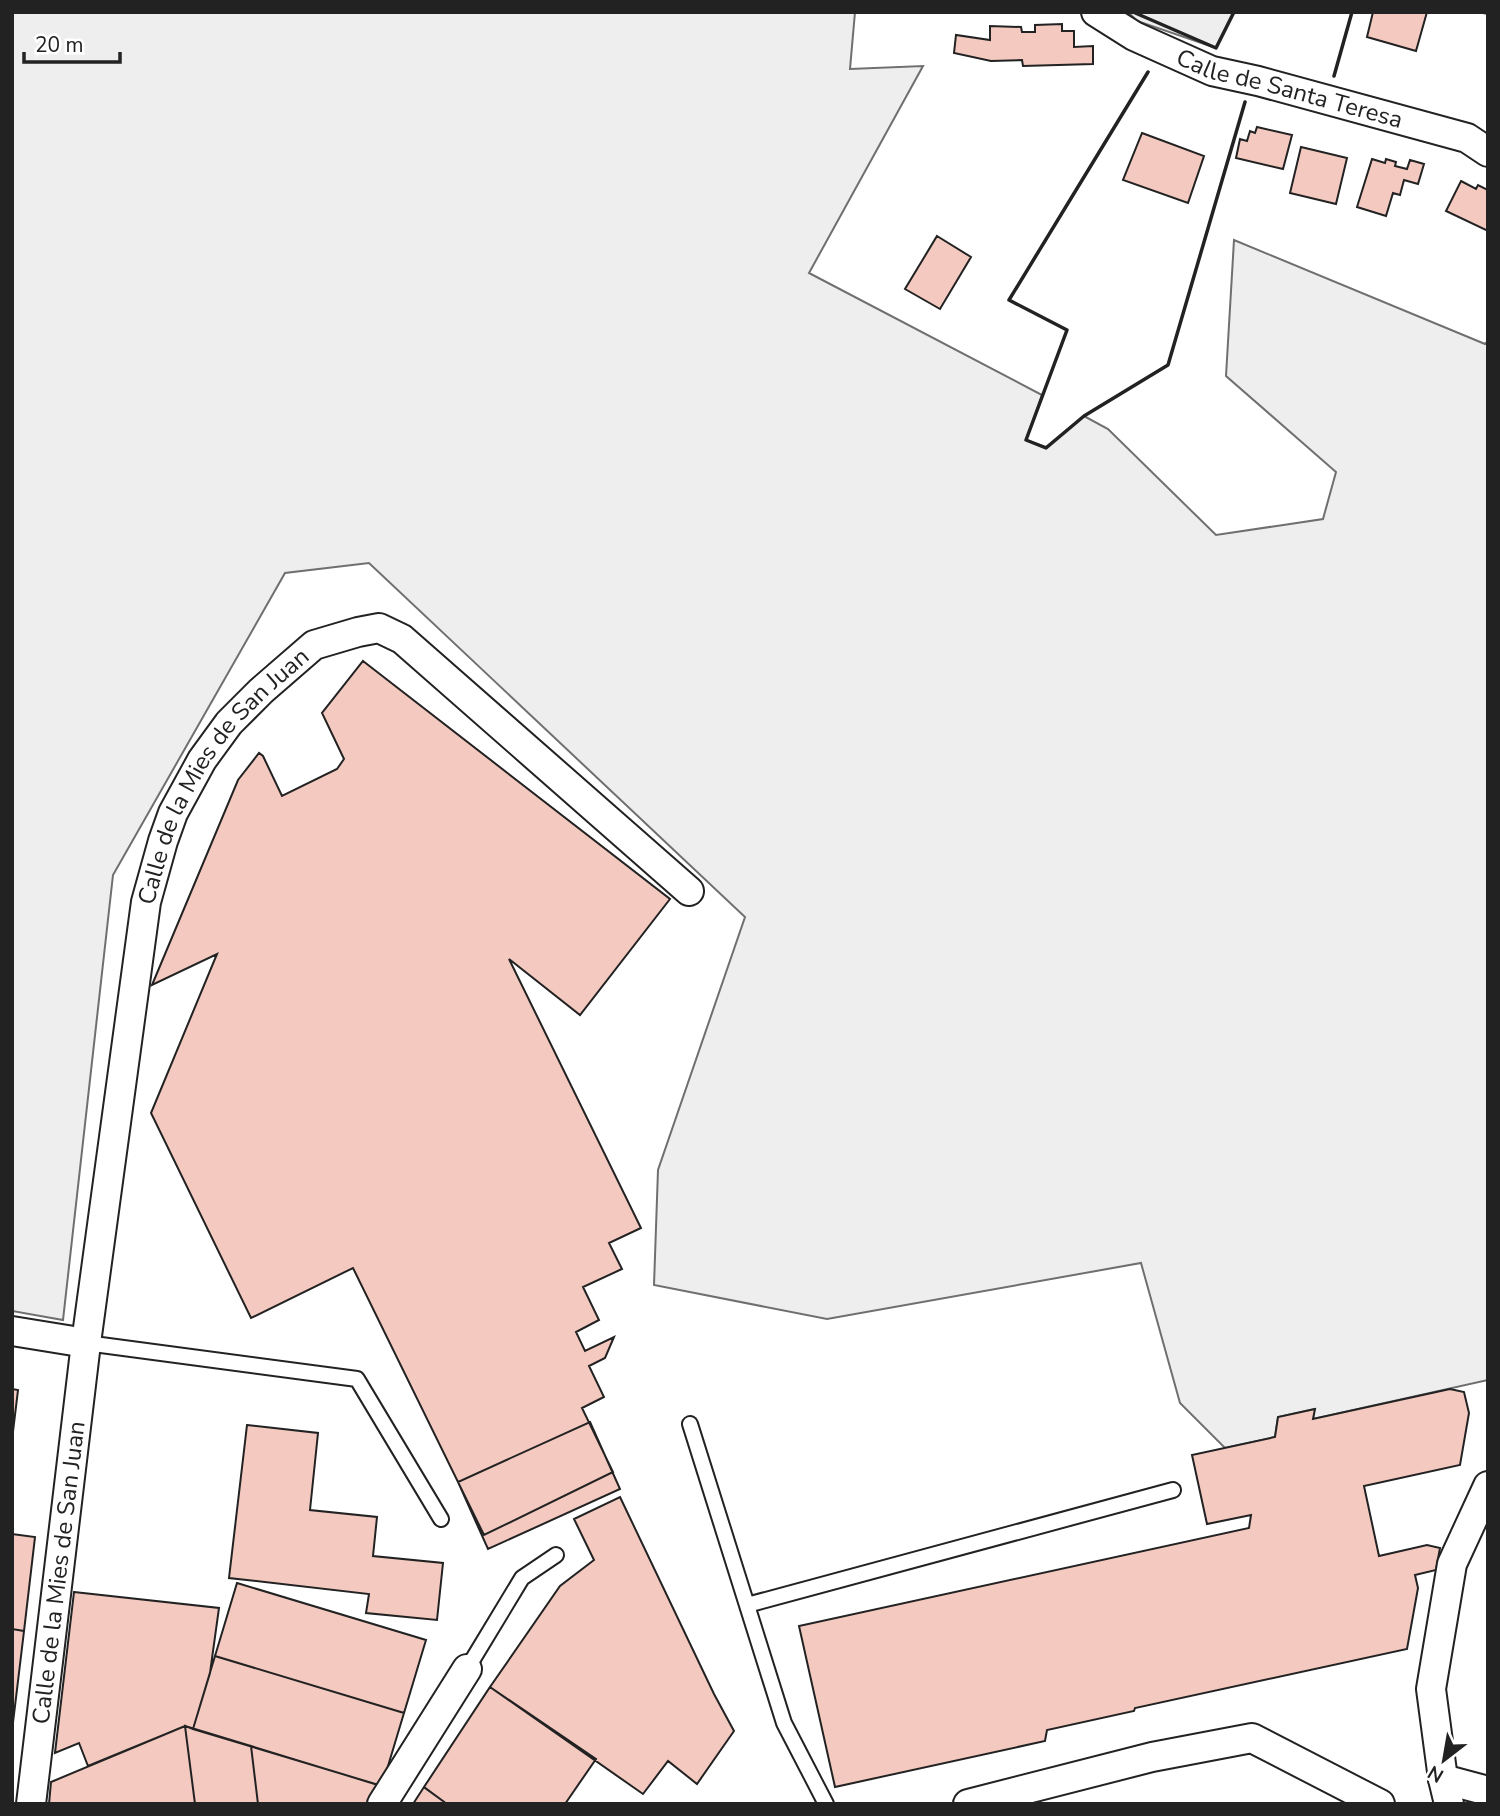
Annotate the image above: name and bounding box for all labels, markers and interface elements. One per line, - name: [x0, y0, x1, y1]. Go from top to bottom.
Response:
- scale bar: [24, 21, 121, 65]
- text: 20 m: [35, 31, 84, 59]
- street label: Calle de Santa Teresa: [1171, 41, 1406, 136]
- street label: Calle de la Mies de San Juan: [130, 640, 316, 908]
- street label: Calle de la Mies de San Juan: [25, 1419, 93, 1726]
- north arrow: [1409, 1725, 1479, 1795]
- text: N: [1423, 1759, 1449, 1789]

